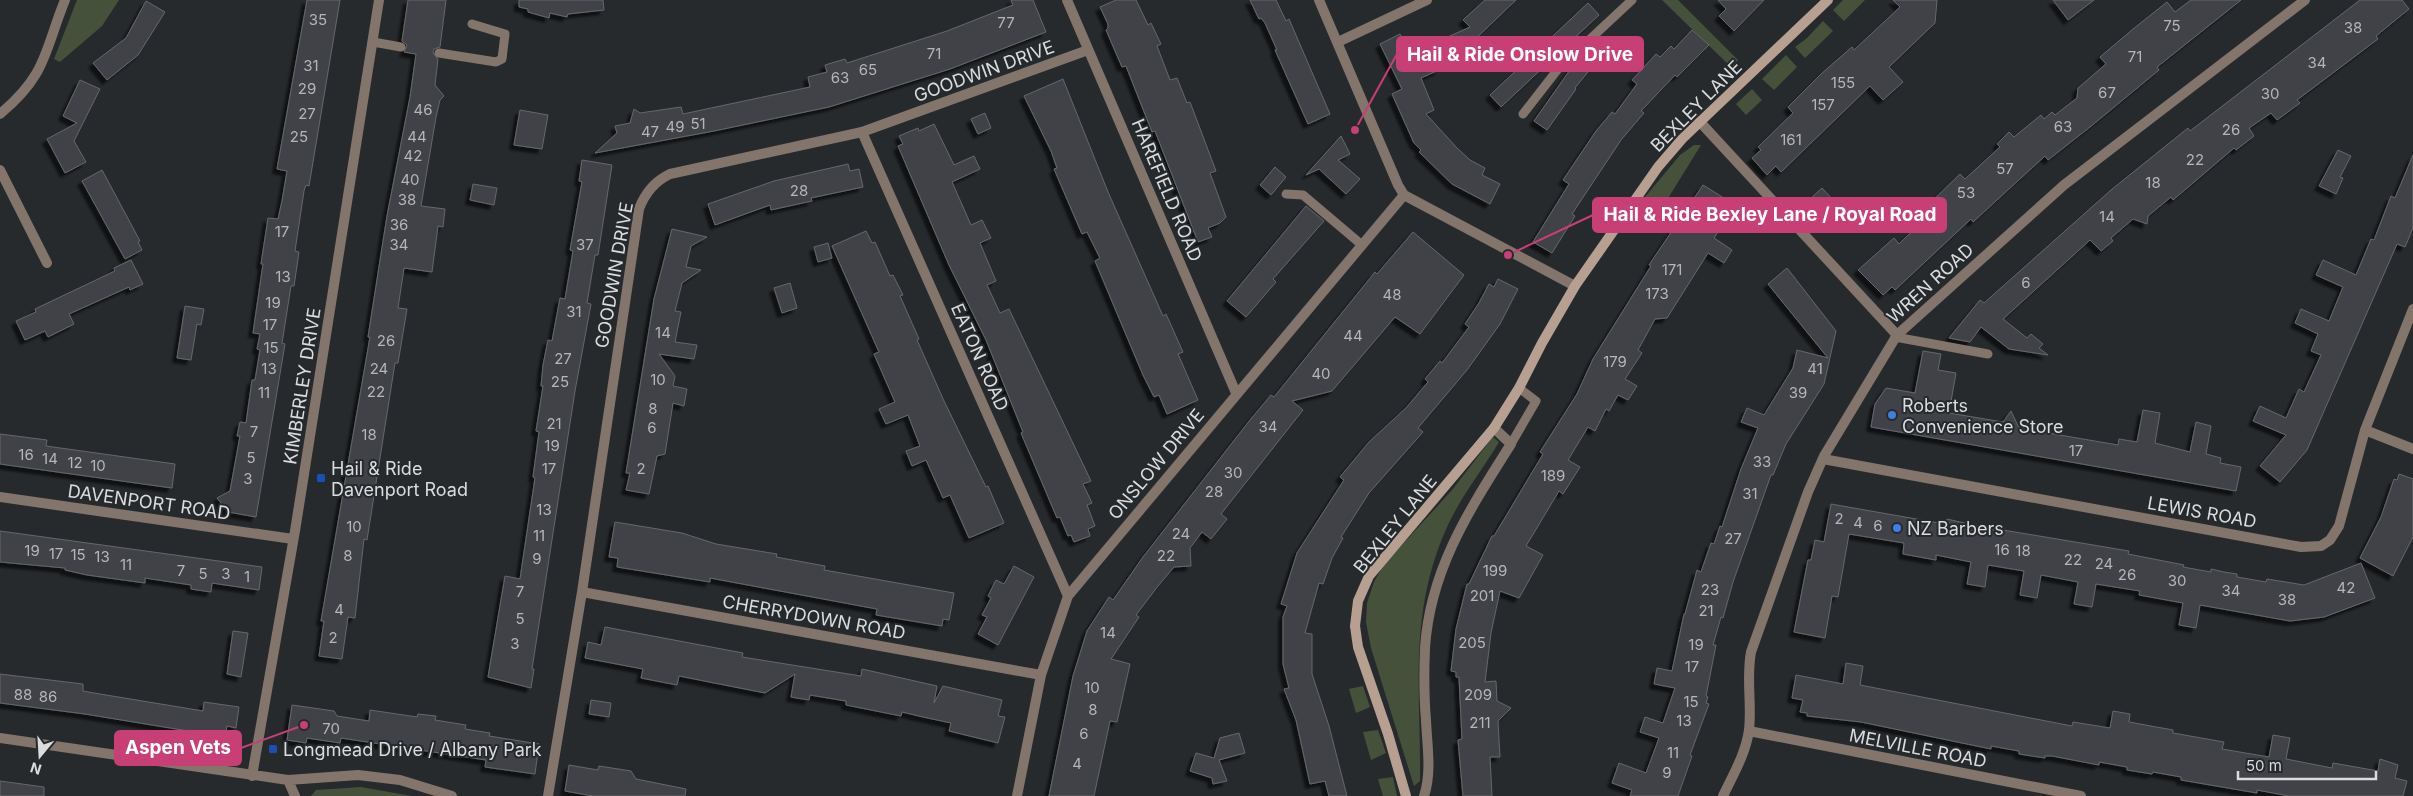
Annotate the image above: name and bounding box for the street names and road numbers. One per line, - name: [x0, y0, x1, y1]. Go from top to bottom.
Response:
- street label: GOODWIN DRIVE: [911, 36, 1057, 106]
- street label: BEXLEY LANE: [1646, 56, 1746, 156]
- street label: HAREFIELD ROAD: [1127, 116, 1207, 264]
- street label: GOODWIN DRIVE: [591, 200, 637, 350]
- street label: WREN ROAD: [1883, 239, 1977, 327]
- street label: EATON ROAD: [947, 300, 1013, 414]
- street label: KIMBERLEY DRIVE: [279, 306, 325, 466]
- street label: ONSLOW DRIVE: [1104, 404, 1208, 524]
- street label: BEXLEY LANE: [1349, 471, 1441, 577]
- street label: DAVENPORT ROAD: [66, 480, 232, 524]
- street label: LEWIS ROAD: [2146, 492, 2258, 532]
- street label: CHERRYDOWN ROAD: [721, 591, 907, 643]
- street label: MELVILLE ROAD: [1847, 724, 1989, 772]

